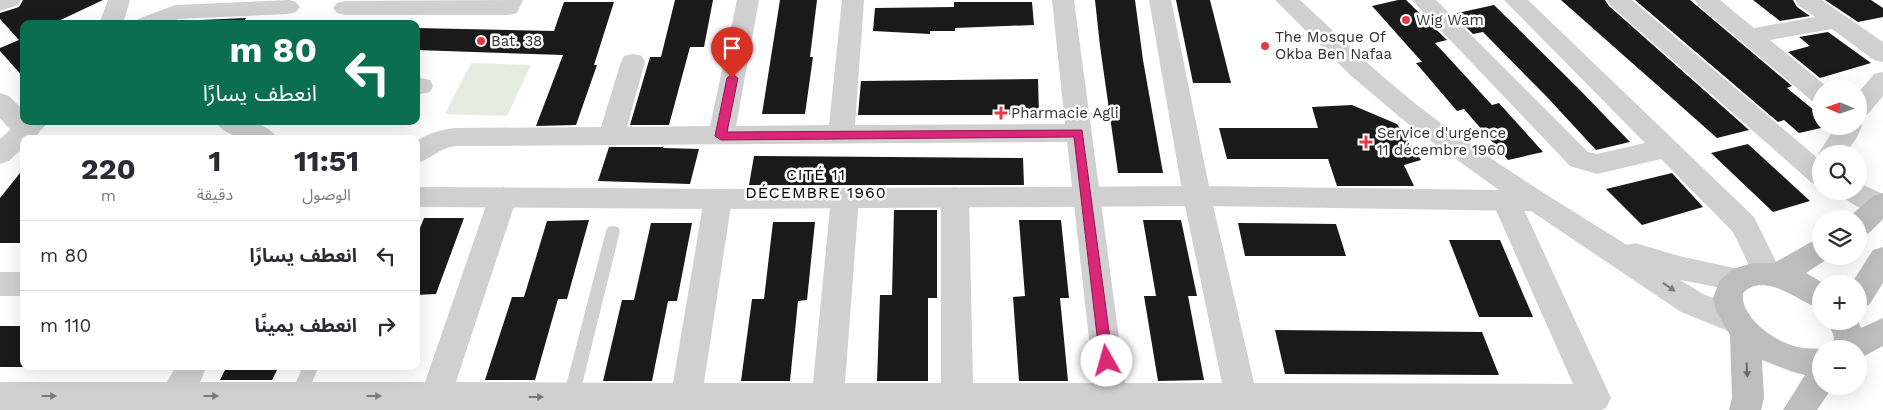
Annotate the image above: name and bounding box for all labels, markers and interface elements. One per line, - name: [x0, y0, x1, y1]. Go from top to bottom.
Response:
- place label: Wig Wam: [1416, 11, 1484, 29]
- marker: Wig Wam: [1400, 14, 1412, 26]
- pin: [711, 27, 753, 78]
- place label: The Mosque Of Okba Ben Nafaa: [1275, 28, 1392, 63]
- text: 80 m: [230, 29, 317, 71]
- place label: Bat. 38: [491, 32, 542, 50]
- icon: arrive: [718, 34, 746, 62]
- marker: Bat. 38: [475, 35, 487, 47]
- icon: left: [335, 40, 400, 105]
- marker: The Mosque Of Okba Ben Nafaa: [1259, 40, 1271, 52]
- north arrow: [1812, 80, 1868, 135]
- map controls: [1812, 80, 1867, 395]
- text: انعطف يسارًا: [203, 81, 317, 106]
- place label: Pharmacie Agli: [1011, 104, 1119, 122]
- marker: Pharmacie Agli: [995, 107, 1007, 119]
- place label: Service d'urgence 11 décembre 1960: [1377, 124, 1506, 159]
- marker: Service d'urgence 11 décembre 1960: [1359, 135, 1373, 149]
- text: 1: [208, 143, 221, 178]
- text: 11:51: [294, 143, 359, 178]
- button: search: [1812, 145, 1867, 200]
- text: 220: [81, 151, 136, 186]
- district label: CITÉ 11 DÉCEMBRE 1960: [745, 165, 887, 202]
- text: دقيقة: [197, 185, 233, 204]
- text: الوصول: [302, 185, 351, 204]
- text: m: [101, 186, 116, 205]
- button: layers: [1812, 210, 1867, 265]
- icon: left: [372, 242, 400, 270]
- text: 80 m: [40, 244, 88, 267]
- text: انعطف يسارًا: [249, 244, 357, 267]
- button: +: [1812, 275, 1867, 330]
- one-way arrow: [1662, 282, 1676, 292]
- icon: right: [372, 312, 400, 340]
- text: 110 m: [40, 314, 91, 337]
- text: انعطف يمينًا: [254, 314, 357, 337]
- position arrow: [1080, 334, 1132, 386]
- button: −: [1812, 340, 1867, 395]
- one-way arrow: [1743, 363, 1751, 379]
- one-way arrow: [41, 392, 57, 400]
- one-way arrow: [203, 392, 219, 400]
- one-way arrow: [366, 392, 382, 400]
- one-way arrow: [528, 393, 544, 401]

